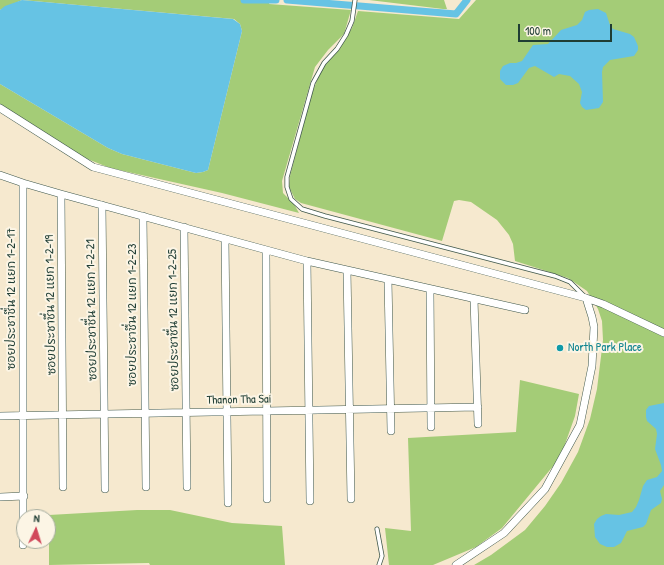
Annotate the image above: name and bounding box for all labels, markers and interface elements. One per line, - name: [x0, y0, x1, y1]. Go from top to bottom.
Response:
- scale bar: [520, 16, 614, 42]
- text: 100 m: [525, 22, 551, 39]
- street label: ซอยประชาชื่น 12 แยก 1-2-17: [5, 228, 19, 370]
- street label: ซอยประชาชื่น 12 แยก 1-2-19: [43, 235, 59, 375]
- street label: ซอยประชาชื่น 12 แยก 1-2-21: [84, 239, 100, 381]
- street label: ซอยประชาชื่น 12 แยก 1-2-23: [126, 244, 140, 386]
- street label: ซอยประชาชื่น 12 แยก 1-2-25: [166, 249, 182, 391]
- place label: North Park Place: [568, 341, 642, 355]
- marker: North Park Place: [555, 343, 565, 353]
- street label: Thanon Tha Sai: [206, 392, 272, 408]
- north arrow: [16, 509, 56, 549]
- text: N: [33, 511, 40, 525]

